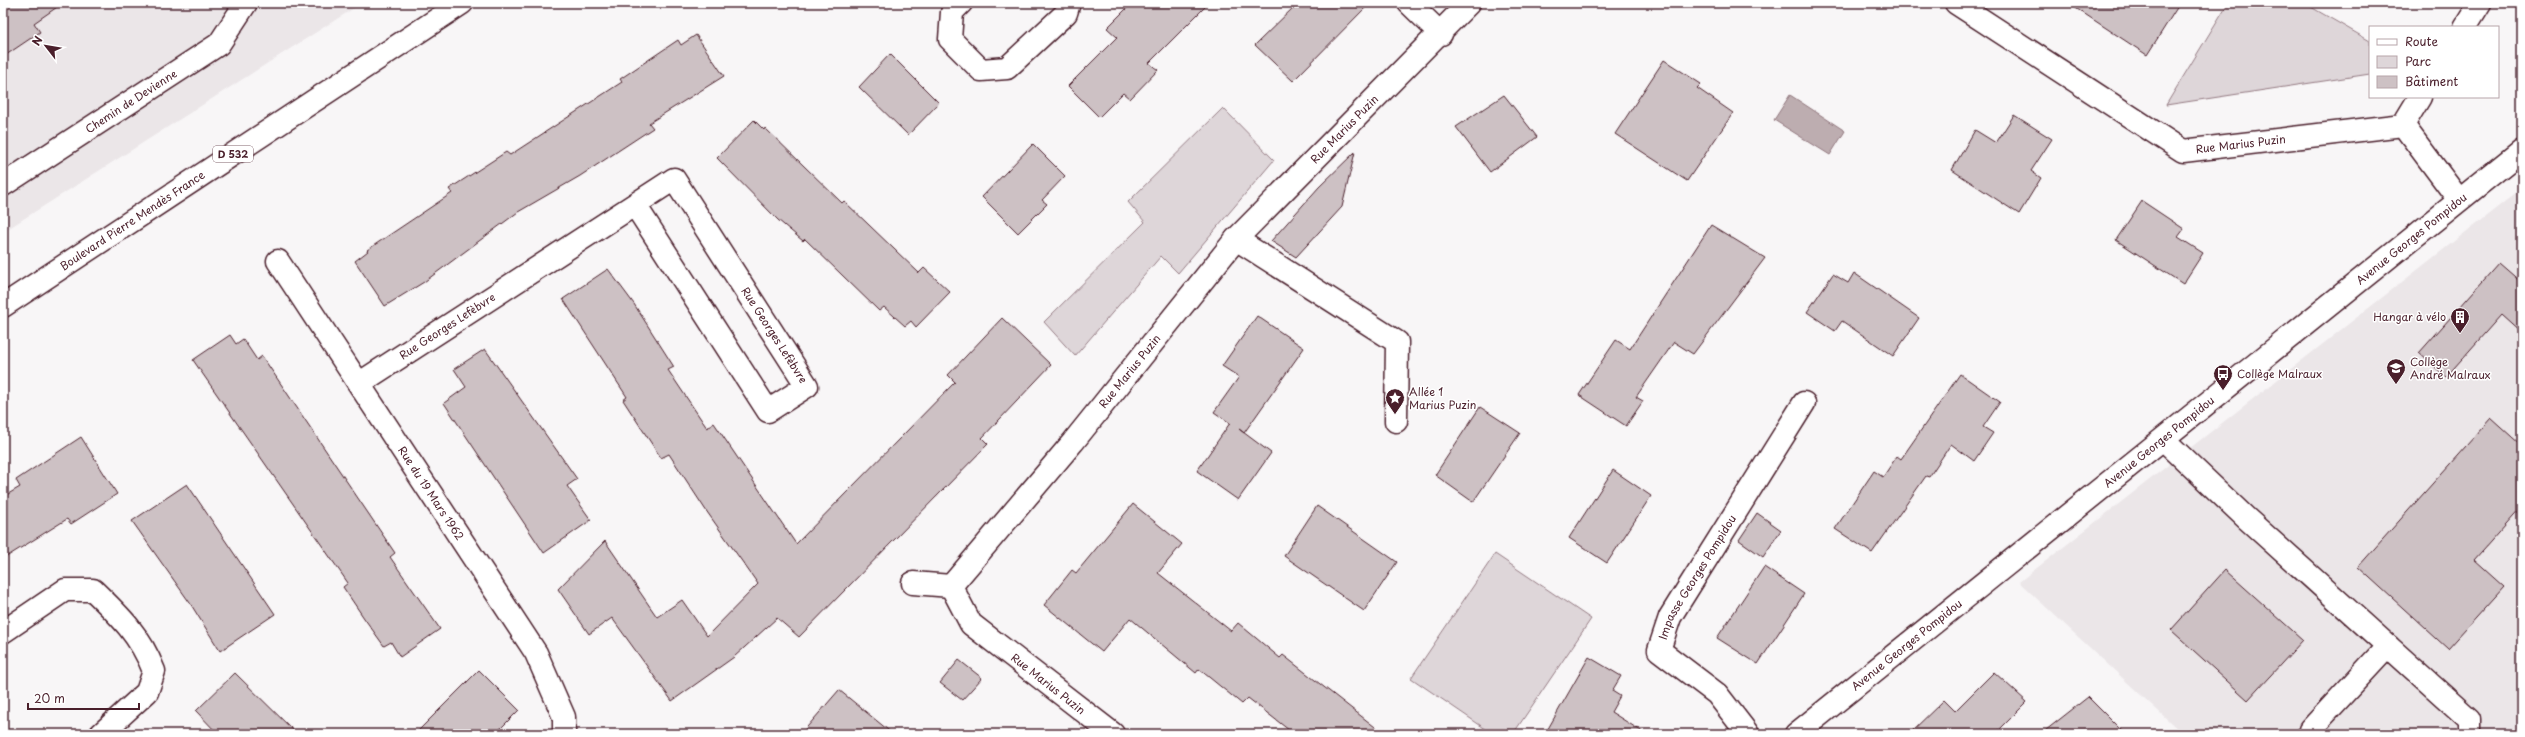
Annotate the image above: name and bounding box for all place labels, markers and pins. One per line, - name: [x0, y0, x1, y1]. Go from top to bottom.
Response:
- building icon: Hangar à vélo: [2449, 306, 2471, 334]
- place label: Hangar à vélo: [2373, 308, 2446, 325]
- place label: Collège André Malraux: [2410, 353, 2491, 383]
- school or university icon: Collège André Malraux: [2385, 357, 2407, 385]
- bus stop icon: Collège Malraux: [2212, 363, 2234, 391]
- place label: Collège Malraux: [2237, 365, 2322, 382]
- place label: Allée 1 Marius Puzin: [1409, 383, 1476, 413]
- place icon: Allée 1 Marius Puzin: [1384, 387, 1406, 415]

